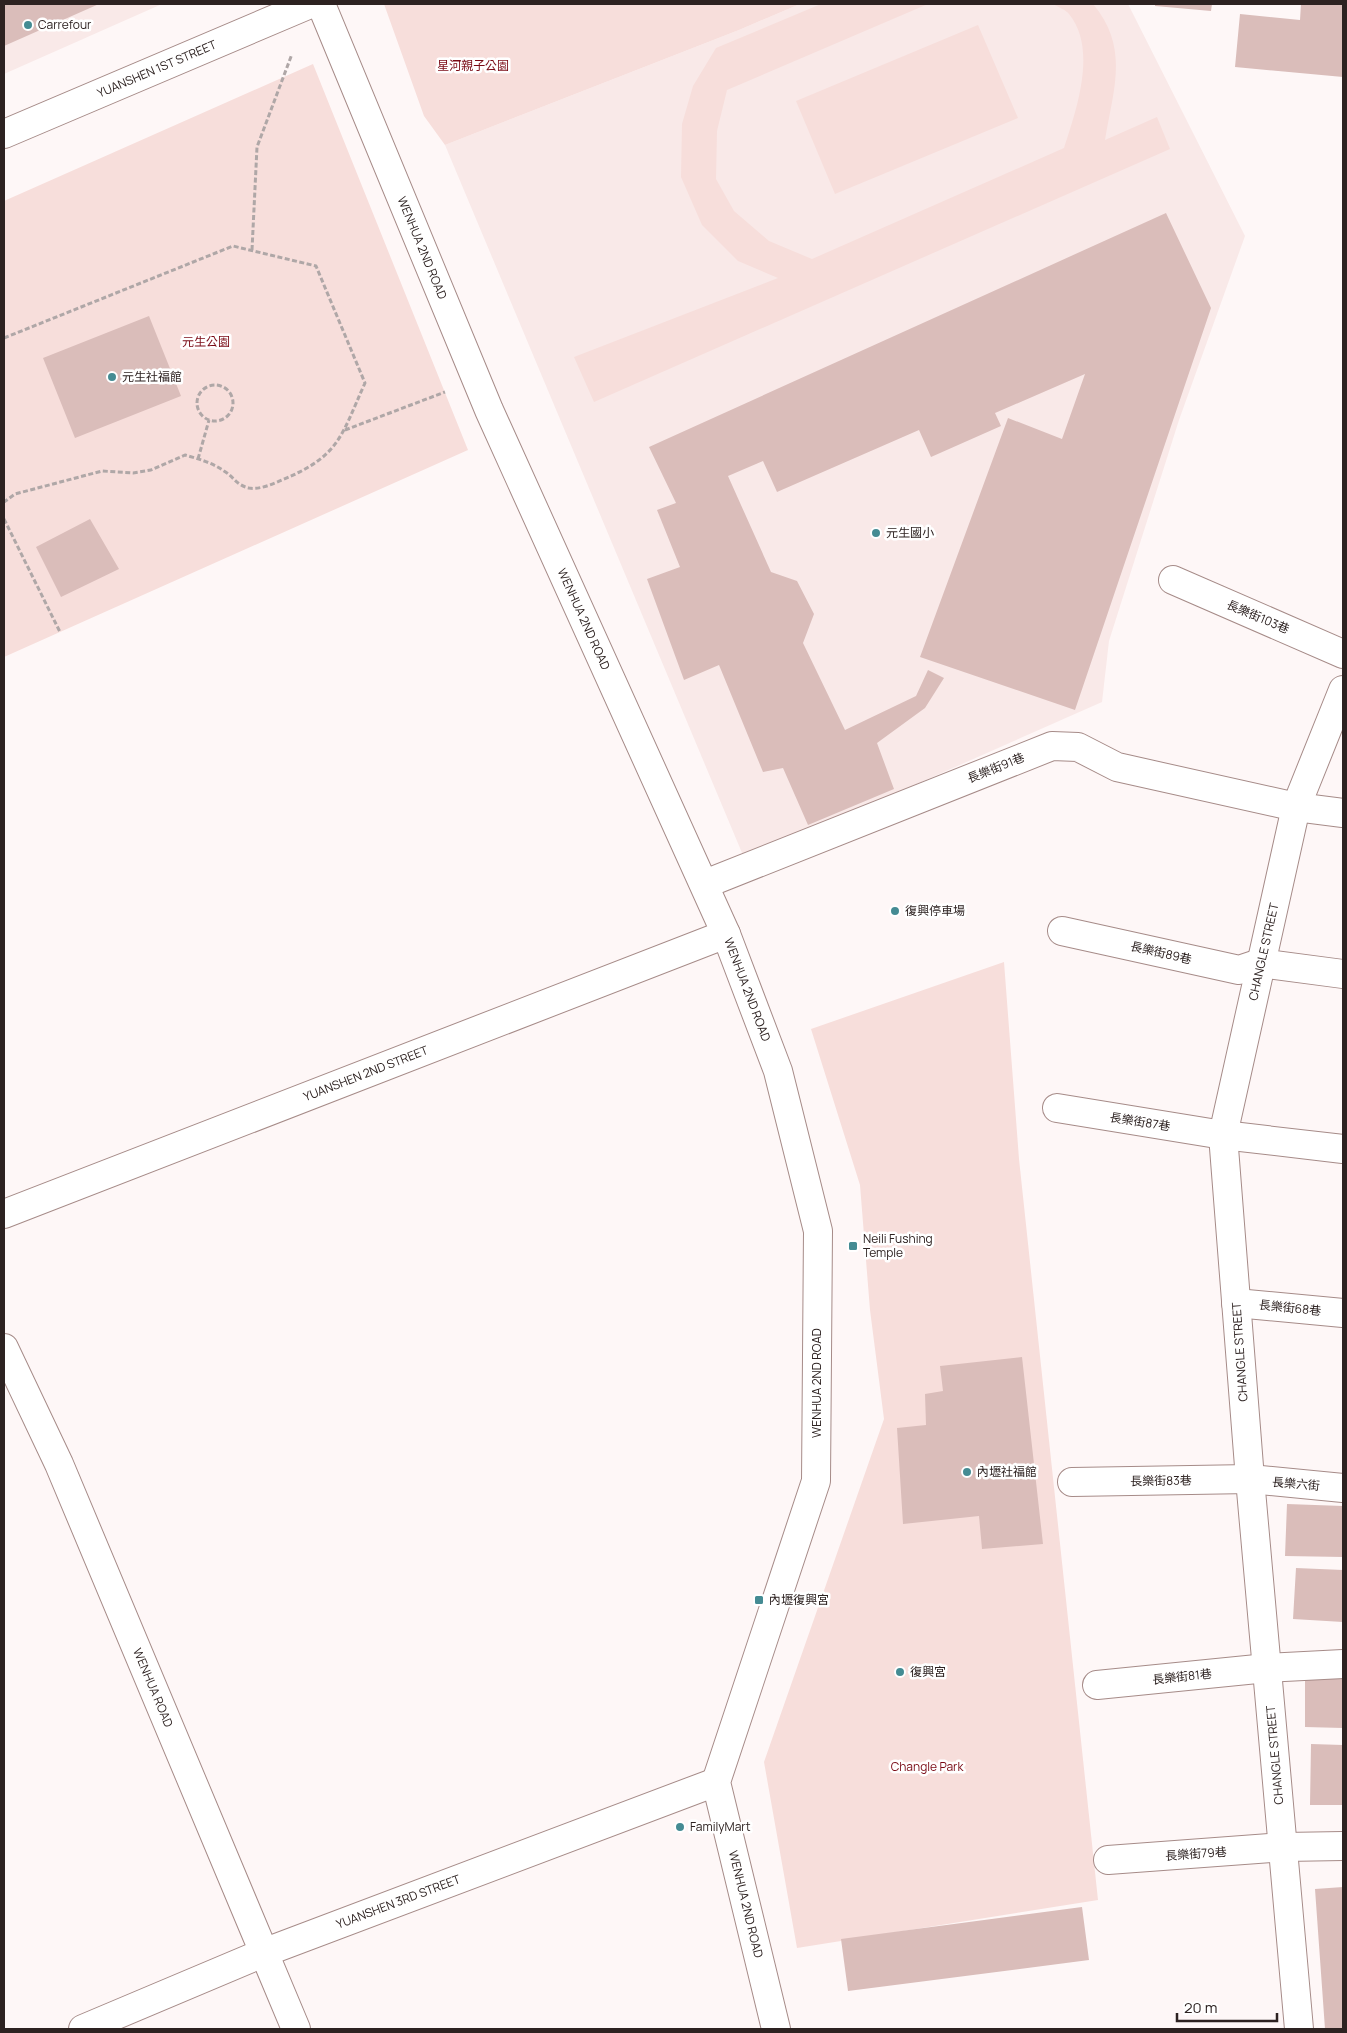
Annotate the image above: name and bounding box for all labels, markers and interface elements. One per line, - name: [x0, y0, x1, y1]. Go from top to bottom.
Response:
- place label: Carrefour: [38, 16, 92, 33]
- marker: Carrefour: [22, 19, 34, 31]
- street label: YUANSHEN 1ST STREET: [94, 35, 220, 101]
- park label: 星河親子公園: [437, 57, 509, 74]
- street label: WENHUA 2ND ROAD: [394, 194, 451, 302]
- park label: 元生公園: [182, 333, 230, 350]
- place label: 元生社福館: [122, 368, 182, 385]
- marker: 元生社福館: [106, 371, 118, 383]
- place label: 元生國小: [886, 524, 934, 541]
- marker: 元生國小: [870, 527, 882, 539]
- street label: WENHUA 2ND ROAD: [554, 565, 614, 673]
- street label: 長樂街103巷: [1224, 596, 1292, 637]
- street label: 長樂街91巷: [965, 748, 1027, 787]
- street label: CHANGLE STREET: [1244, 900, 1283, 1002]
- place label: 復興停車場: [905, 902, 965, 919]
- marker: 復興停車場: [889, 905, 901, 917]
- street label: WENHUA 2ND ROAD: [720, 935, 775, 1044]
- street label: 長樂街89巷: [1129, 937, 1193, 968]
- street label: YUANSHEN 2ND STREET: [301, 1041, 431, 1105]
- street label: 長樂街87巷: [1109, 1108, 1172, 1135]
- place label: Neili Fushing Temple: [863, 1230, 933, 1261]
- marker: Neili Fushing Temple: [847, 1240, 859, 1252]
- street label: 長樂街68巷: [1258, 1296, 1322, 1319]
- street label: CHANGLE STREET: [1227, 1301, 1251, 1402]
- street label: WENHUA 2ND ROAD: [808, 1328, 825, 1438]
- place label: 內壢社福館: [977, 1463, 1037, 1480]
- marker: 內壢社福館: [961, 1466, 973, 1478]
- street label: 長樂街83巷: [1130, 1471, 1192, 1490]
- street label: 長樂六街: [1271, 1473, 1321, 1494]
- place label: 內壢復興宮: [769, 1591, 829, 1608]
- marker: 內壢復興宮: [753, 1594, 765, 1606]
- street label: WENHUA ROAD: [129, 1645, 177, 1730]
- place label: 復興宮: [910, 1663, 946, 1680]
- street label: 長樂街81巷: [1151, 1665, 1213, 1688]
- marker: 復興宮: [894, 1666, 906, 1678]
- street label: CHANGLE STREET: [1262, 1704, 1287, 1805]
- park label: Changle Park: [891, 1758, 964, 1775]
- place label: FamilyMart: [690, 1818, 751, 1835]
- marker: FamilyMart: [674, 1821, 686, 1833]
- street label: 長樂街79巷: [1165, 1843, 1227, 1864]
- street label: WENHUA 2ND ROAD: [725, 1849, 767, 1960]
- street label: YUANSHEN 3RD STREET: [334, 1870, 463, 1933]
- scale bar: [1177, 1990, 1277, 2022]
- text: 20 m: [1184, 1997, 1217, 2018]

